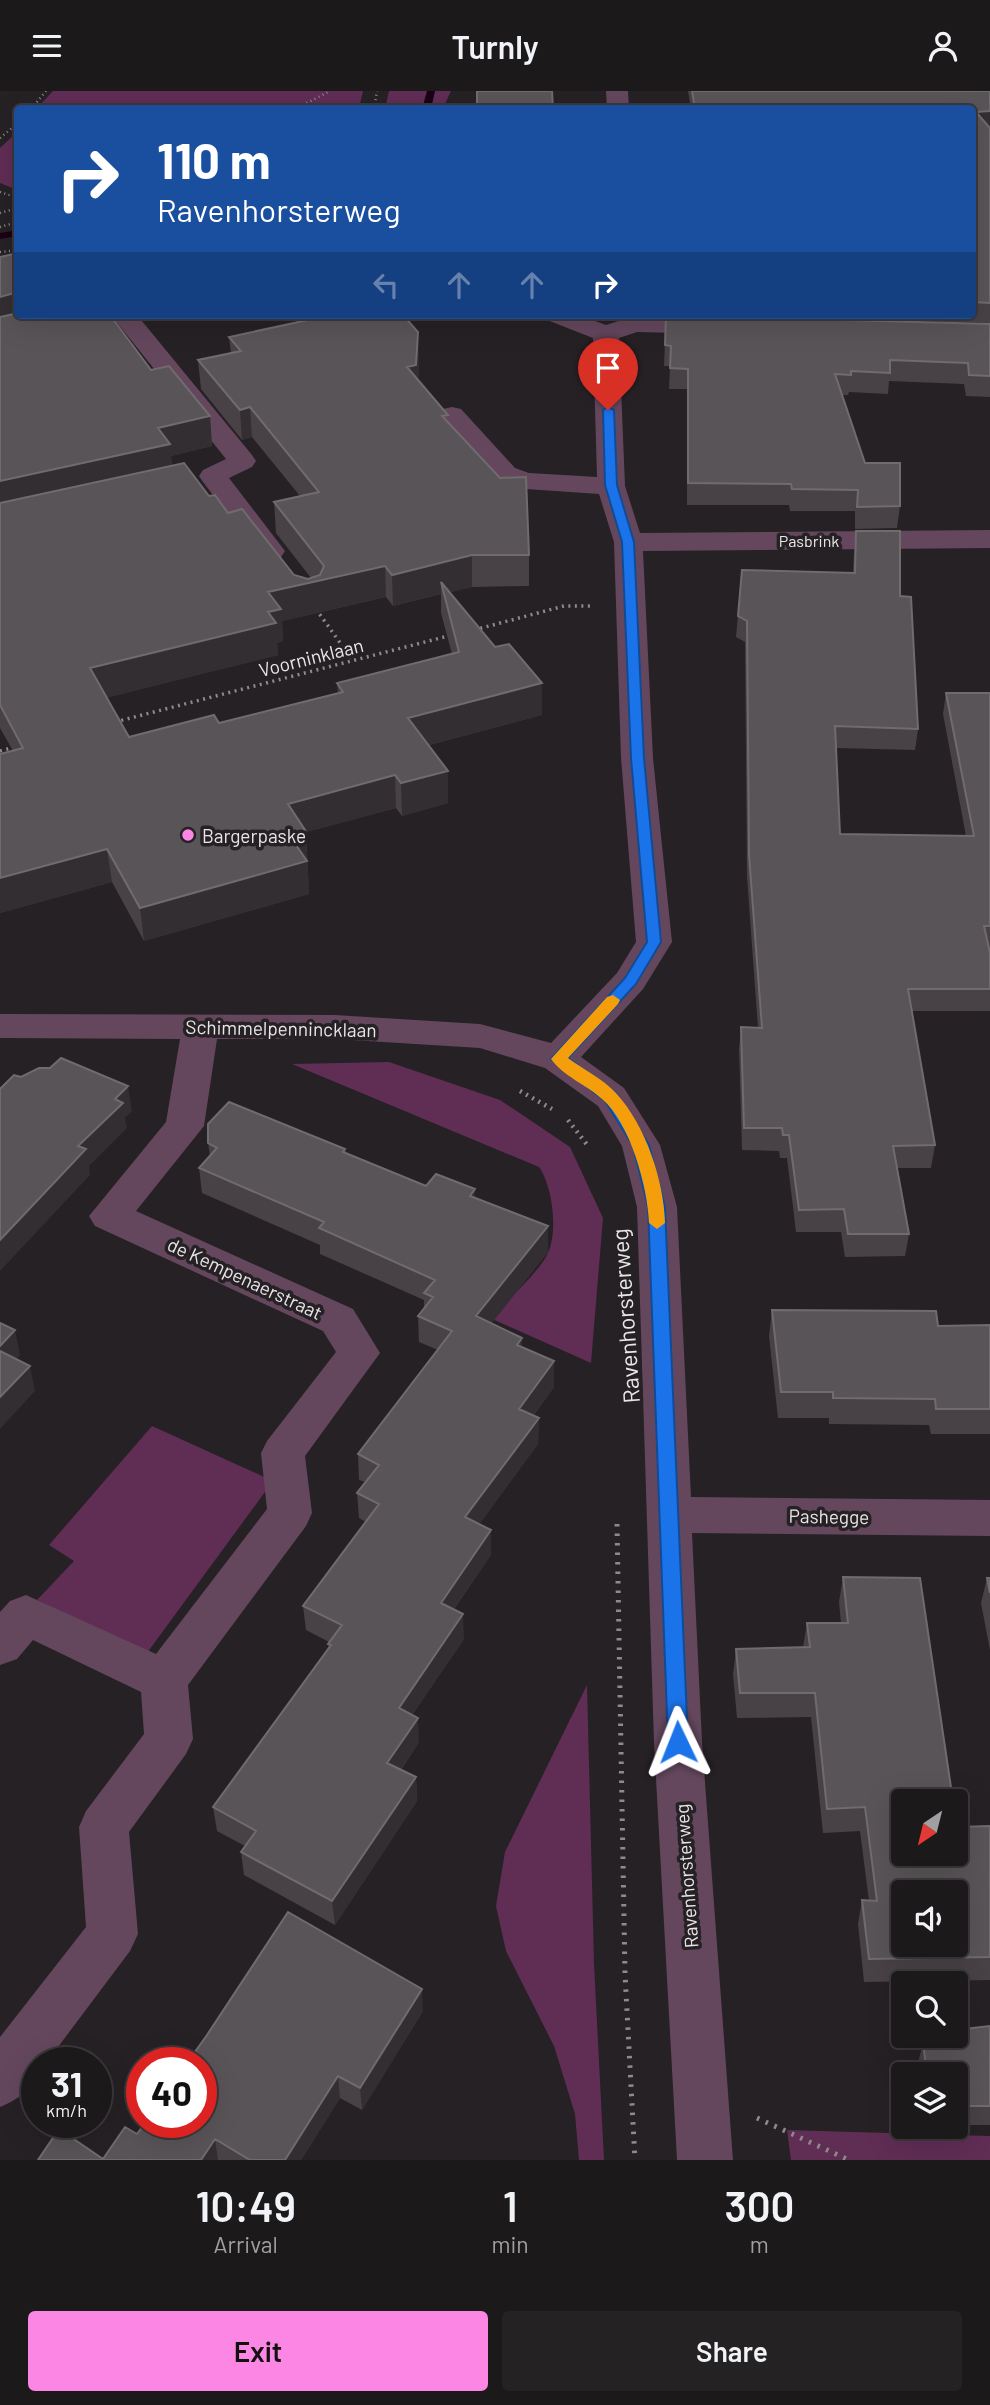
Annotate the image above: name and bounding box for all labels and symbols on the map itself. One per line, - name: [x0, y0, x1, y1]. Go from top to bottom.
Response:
- pin: [578, 338, 638, 410]
- street label: Pasbrink: [779, 531, 839, 550]
- street label: Voorninklaan: [256, 633, 366, 681]
- place label: Bargerpaske: [202, 824, 306, 847]
- marker: Bargerpaske: [180, 827, 196, 843]
- street label: Schimmelpennincklaan: [185, 1015, 377, 1041]
- street label: Ravenhorsterweg: [605, 1228, 645, 1404]
- street label: de Kempenaerstraat: [164, 1232, 326, 1324]
- street label: Pashegge: [788, 1504, 870, 1528]
- position arrow: [641, 1705, 715, 1779]
- north arrow: [891, 1789, 968, 1865]
- street label: Ravenhorsterweg: [669, 1803, 703, 1949]
- speed limit sign: 40: [126, 2047, 217, 2138]

